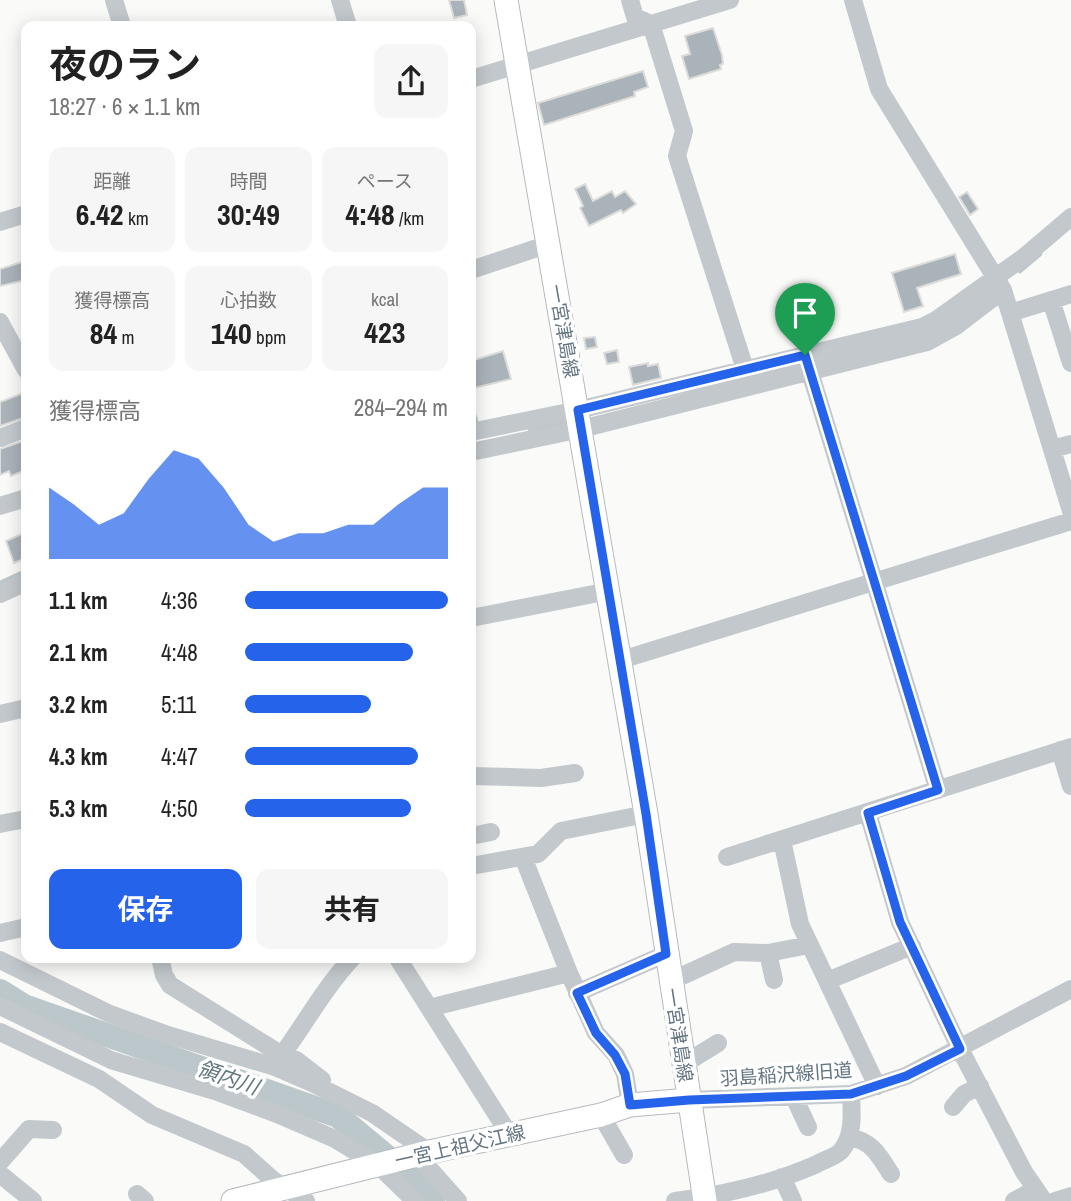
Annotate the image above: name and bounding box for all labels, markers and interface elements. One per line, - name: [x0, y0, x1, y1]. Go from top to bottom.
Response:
- text: 夜のラン: [49, 39, 201, 90]
- button: share: [374, 44, 448, 118]
- text: 18:27 · 6 × 1.1 km: [49, 91, 201, 122]
- text: 距離: [93, 168, 131, 194]
- text: 時間: [229, 168, 268, 194]
- text: ペース: [357, 168, 413, 194]
- text: 6.42: [76, 194, 124, 234]
- text: 30:49: [217, 194, 280, 234]
- text: 4:48: [345, 194, 395, 234]
- text: km: [124, 205, 149, 231]
- text: /km: [395, 205, 424, 231]
- street label: 一宮津島線: [543, 282, 585, 380]
- pin: [775, 283, 835, 355]
- text: kcal: [371, 286, 399, 312]
- text: 獲得標高: [74, 287, 150, 313]
- text: 心拍数: [220, 287, 277, 313]
- icon: arrive: [786, 294, 824, 332]
- text: 423: [364, 312, 405, 352]
- text: 84: [90, 313, 117, 353]
- text: 140: [211, 313, 252, 353]
- text: m: [117, 324, 135, 350]
- text: bpm: [252, 324, 286, 350]
- text: 284–294 m: [354, 392, 448, 423]
- text: 獲得標高: [49, 395, 141, 426]
- text: 1.1 km: [49, 585, 108, 616]
- text: 4:36: [161, 585, 198, 616]
- text: 2.1 km: [49, 637, 108, 668]
- text: 4:48: [161, 637, 198, 668]
- text: 3.2 km: [49, 689, 108, 720]
- text: 5:11: [161, 689, 196, 720]
- text: 4.3 km: [49, 741, 108, 772]
- text: 4:47: [161, 741, 198, 772]
- text: 5.3 km: [49, 793, 108, 824]
- text: 4:50: [161, 793, 198, 824]
- button: 保存: [49, 869, 242, 949]
- button: 共有: [256, 869, 448, 949]
- street label: 一宮津島線: [659, 986, 699, 1084]
- water label: 領内川: [194, 1054, 265, 1102]
- street label: 羽島稲沢線旧道: [719, 1056, 853, 1092]
- street label: 一宮上祖父江線: [392, 1118, 528, 1174]

